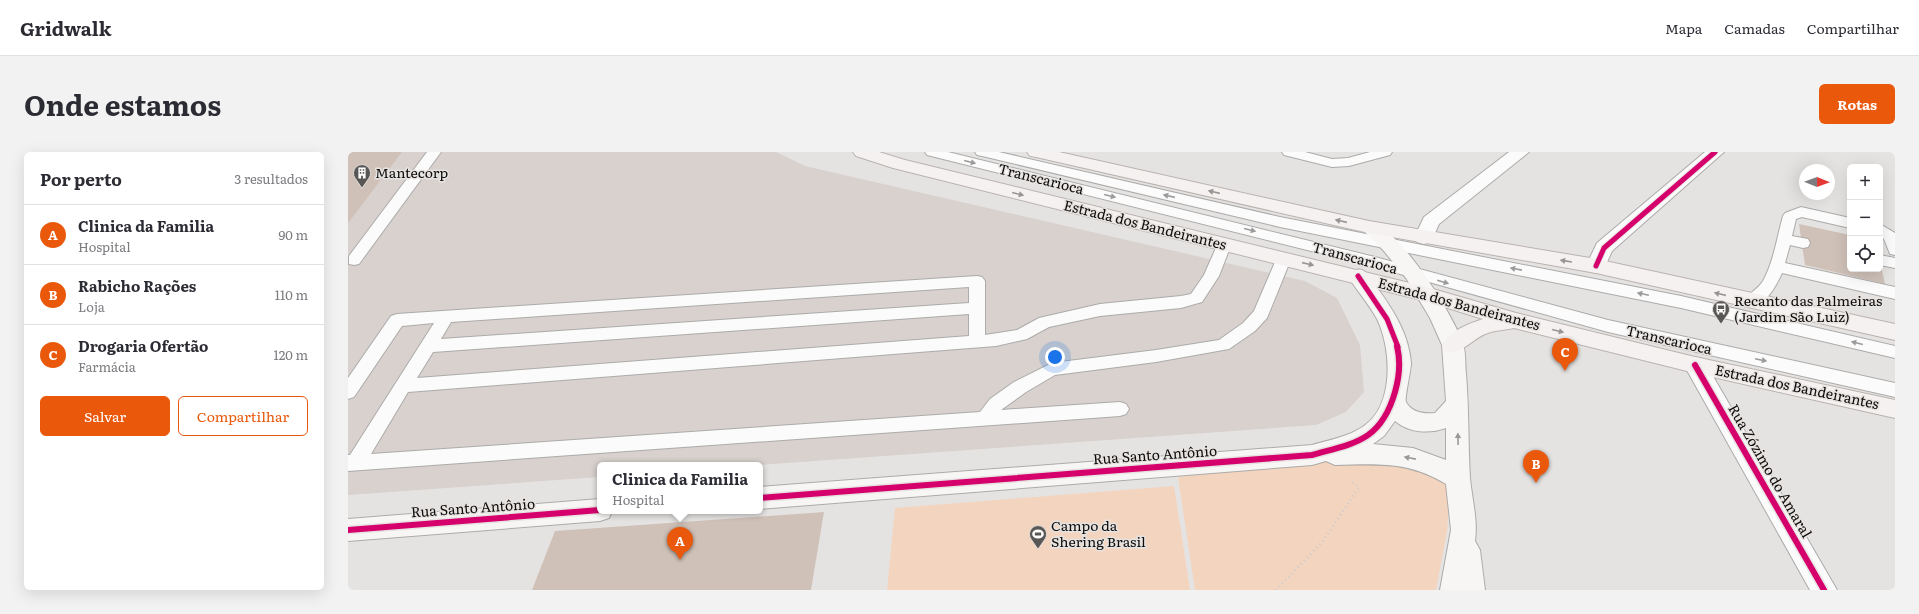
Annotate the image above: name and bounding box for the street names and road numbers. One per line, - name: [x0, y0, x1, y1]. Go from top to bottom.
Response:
- street label: Transcarioca: [996, 158, 1087, 198]
- street label: Estrada dos Bandeirantes: [1062, 194, 1229, 254]
- street label: Transcarioca: [1310, 236, 1401, 278]
- street label: Estrada dos Bandeirantes: [1376, 272, 1543, 334]
- street label: Transcarioca: [1624, 319, 1715, 359]
- street label: Estrada dos Bandeirantes: [1713, 359, 1881, 413]
- street label: Rua Zózimo do Amaral: [1724, 400, 1818, 541]
- street label: Rua Santo Antônio: [1092, 440, 1218, 468]
- street label: Rua Santo Antônio: [410, 493, 536, 521]

